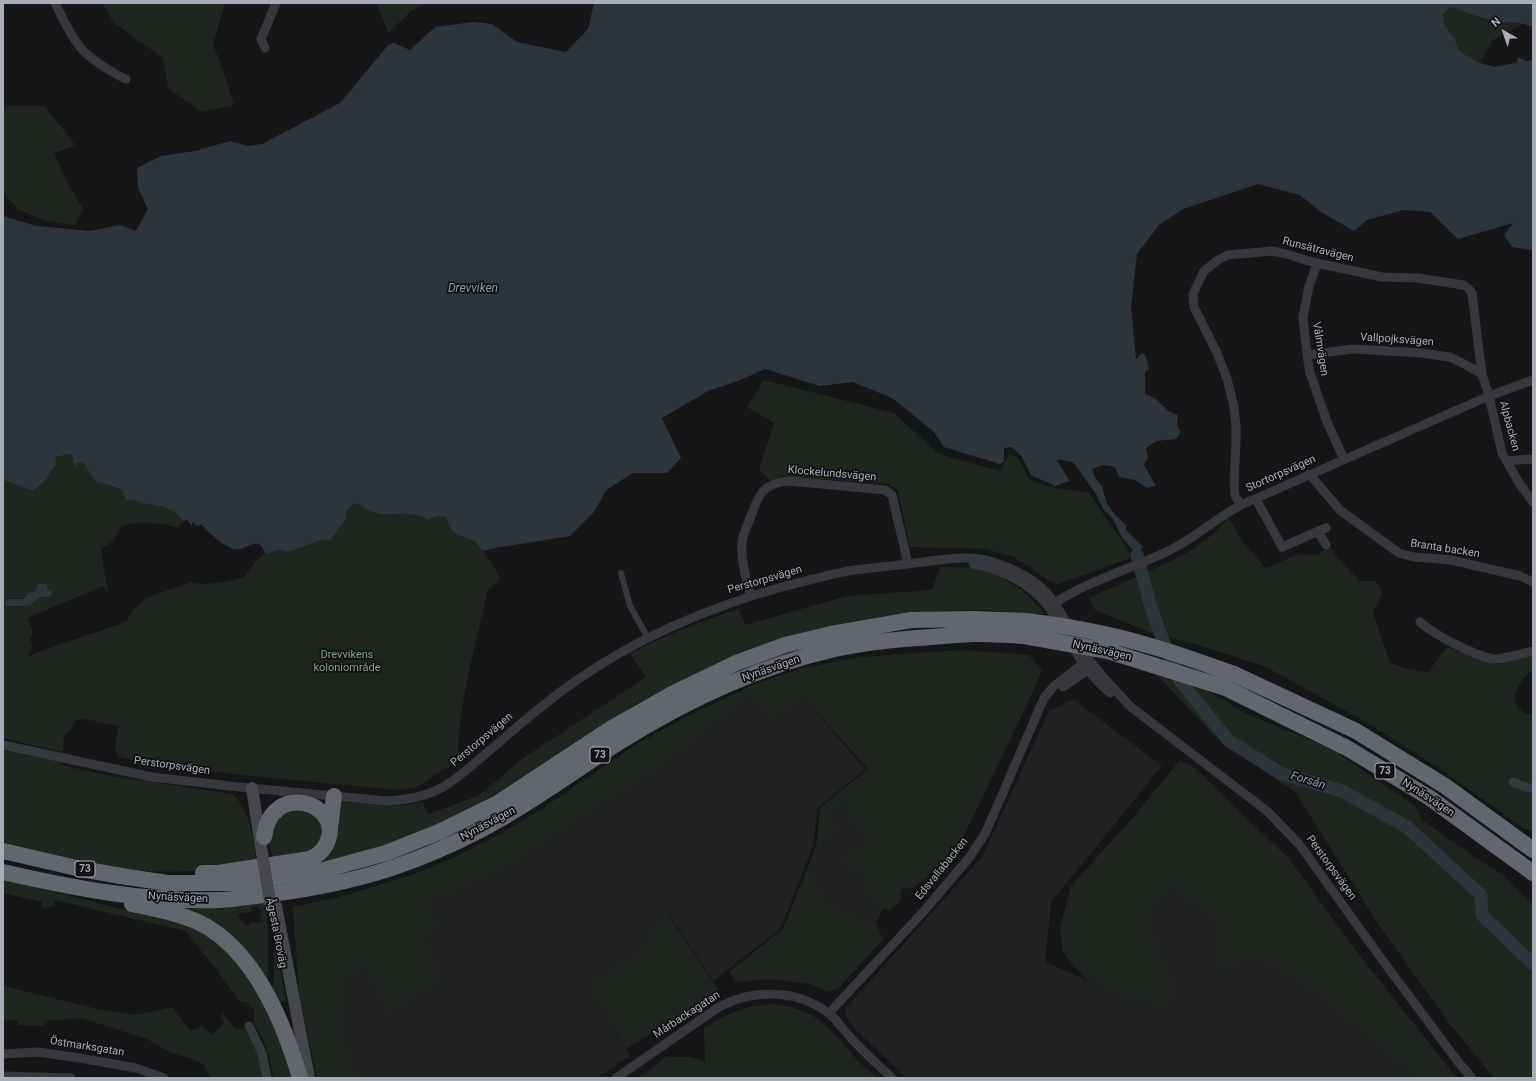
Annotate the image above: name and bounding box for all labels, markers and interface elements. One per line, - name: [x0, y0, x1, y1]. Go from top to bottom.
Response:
- north arrow: [1484, 12, 1524, 52]
- text: N: [1489, 15, 1503, 30]
- street label: Runsätravägen: [1281, 235, 1355, 265]
- water label: Drevviken: [448, 282, 498, 296]
- street label: Vålmvägen: [1309, 321, 1331, 377]
- street label: Vallpojksvägen: [1360, 331, 1434, 349]
- street label: Alpbacken: [1496, 400, 1522, 452]
- street label: Stortorpsvägen: [1244, 453, 1318, 495]
- street label: Klockelundsvägen: [787, 464, 877, 484]
- street label: Branta backen: [1409, 537, 1481, 561]
- street label: Perstorpsvägen: [726, 563, 804, 597]
- street label: Nynäsvägen: [1071, 638, 1133, 664]
- park label: Drevvikens koloniområde: [314, 648, 380, 674]
- street label: Nynäsvägen: [740, 653, 802, 685]
- street label: Perstorpsvägen: [448, 710, 516, 770]
- road number: 73: [590, 747, 610, 763]
- street label: Perstorpsvägen: [133, 754, 211, 778]
- road number: 73: [1375, 763, 1395, 779]
- water label: Forsån: [1289, 769, 1327, 793]
- street label: Nynäsvägen: [1399, 776, 1457, 820]
- street label: Nynäsvägen: [458, 804, 518, 844]
- street label: Perstorpsvägen: [1303, 833, 1359, 903]
- street label: Edsvallabacken: [913, 835, 971, 903]
- road number: 73: [75, 861, 95, 877]
- street label: Nynäsvägen: [148, 890, 208, 906]
- street label: Ågesta Broväg: [263, 897, 289, 969]
- street label: Mårbackagatan: [651, 989, 723, 1041]
- street label: Östmarksgatan: [49, 1035, 125, 1059]

